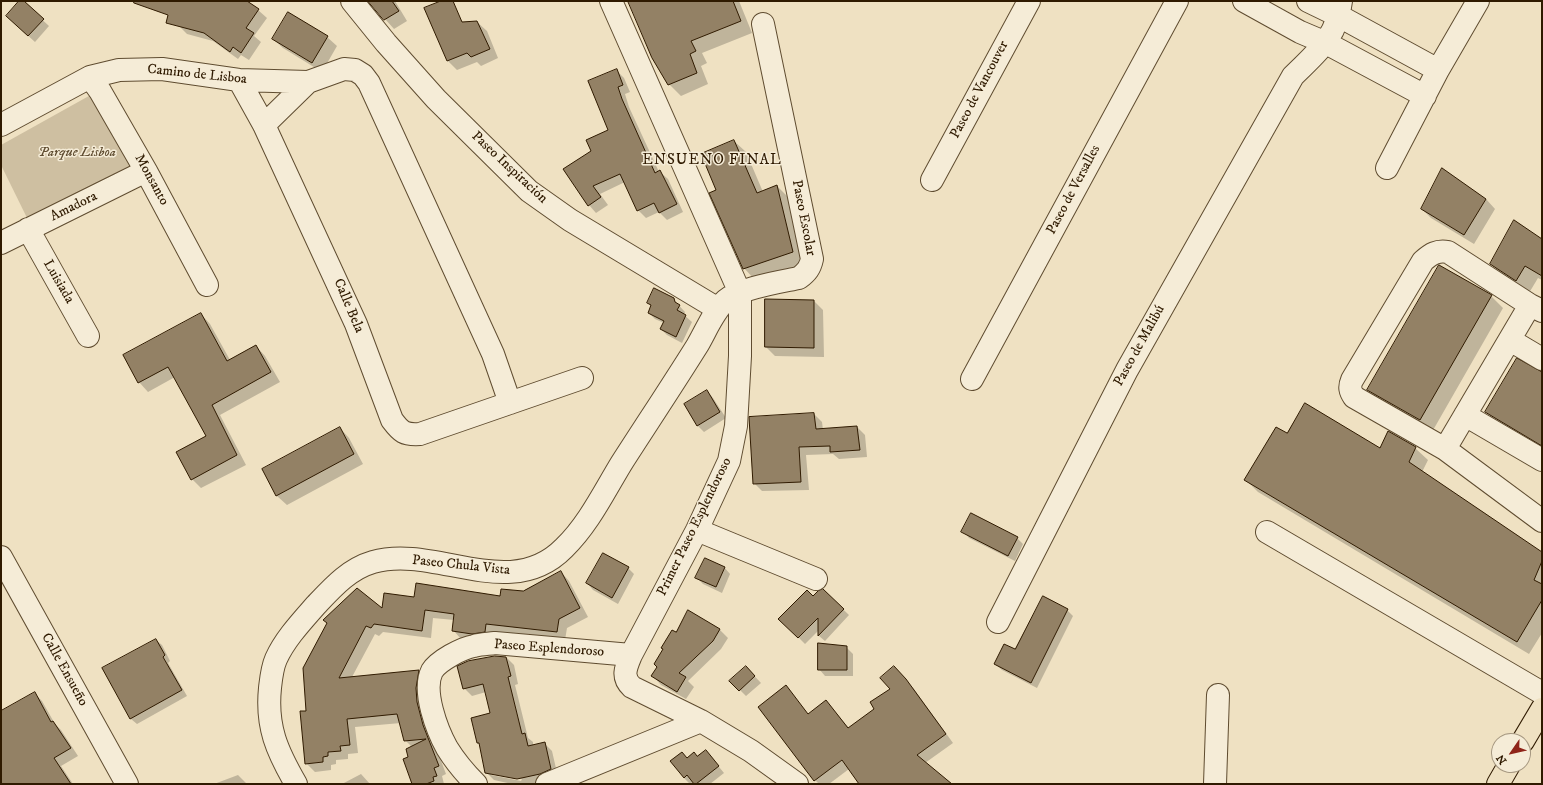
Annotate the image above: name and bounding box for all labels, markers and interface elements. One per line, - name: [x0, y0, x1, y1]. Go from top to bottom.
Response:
- street label: Paseo de Vancouver: [947, 38, 1013, 142]
- street label: Camino de Lisboa: [146, 61, 248, 89]
- street label: Paseo Inspiración: [468, 129, 550, 207]
- street label: Paseo de Versalles: [1043, 142, 1105, 238]
- park label: Parque Lisboa: [38, 145, 116, 161]
- street label: Monsanto: [130, 151, 172, 209]
- district label: ENSUENO FINAL: [642, 152, 782, 170]
- street label: Paseo Escolar: [787, 179, 819, 257]
- street label: Amadora: [48, 188, 100, 226]
- street label: Luisiada: [39, 257, 77, 307]
- street label: Calle Bela: [329, 276, 367, 336]
- street label: Paseo de Malibú: [1111, 303, 1169, 389]
- street label: Primer Paseo Esplendoroso: [654, 455, 736, 599]
- street label: Paseo Chula Vista: [411, 553, 511, 579]
- street label: Calle Ensueño: [37, 631, 91, 709]
- street label: Paseo Esplendoroso: [493, 637, 605, 661]
- north arrow: [1491, 733, 1531, 773]
- text: N: [1494, 751, 1510, 767]

